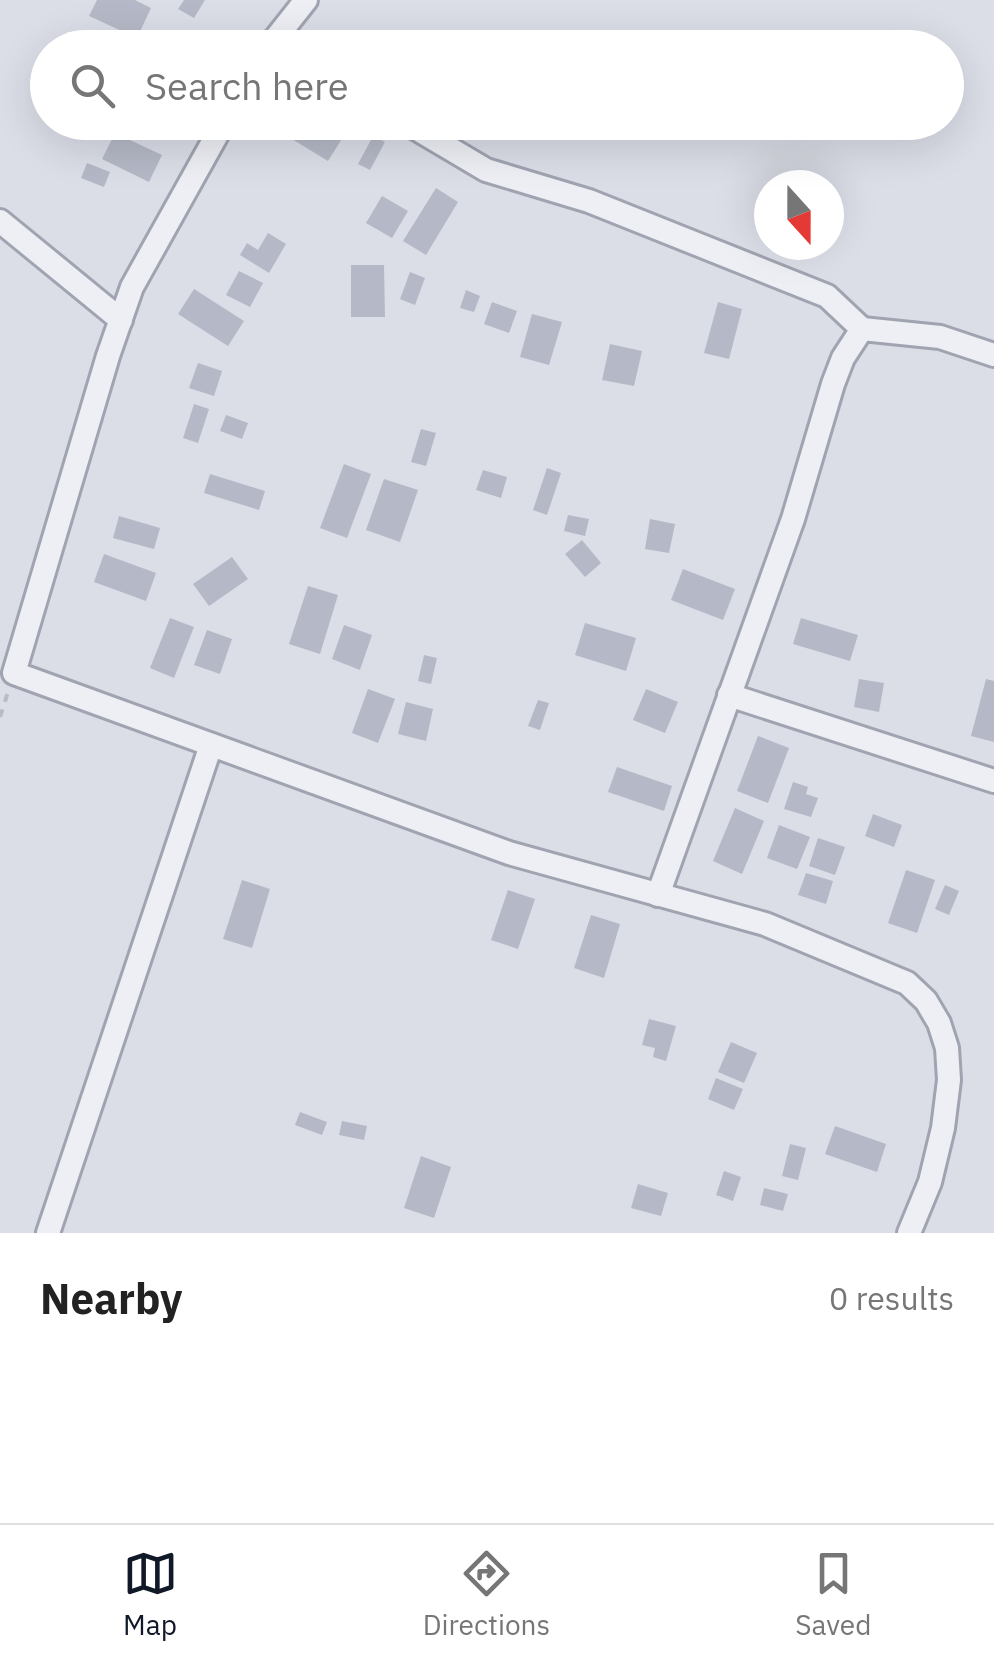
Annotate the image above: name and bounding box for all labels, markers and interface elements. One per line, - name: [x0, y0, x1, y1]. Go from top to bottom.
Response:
- search box: [30, 30, 964, 140]
- icon: search: [65, 58, 120, 113]
- text: Search here: [145, 61, 349, 110]
- north arrow: [754, 170, 844, 260]
- text: Nearby: [40, 1271, 182, 1326]
- text: 0 results: [829, 1277, 954, 1319]
- tab: Map: [123, 1546, 178, 1643]
- tab: Directions: [423, 1546, 550, 1643]
- tab: Saved: [795, 1546, 871, 1643]

